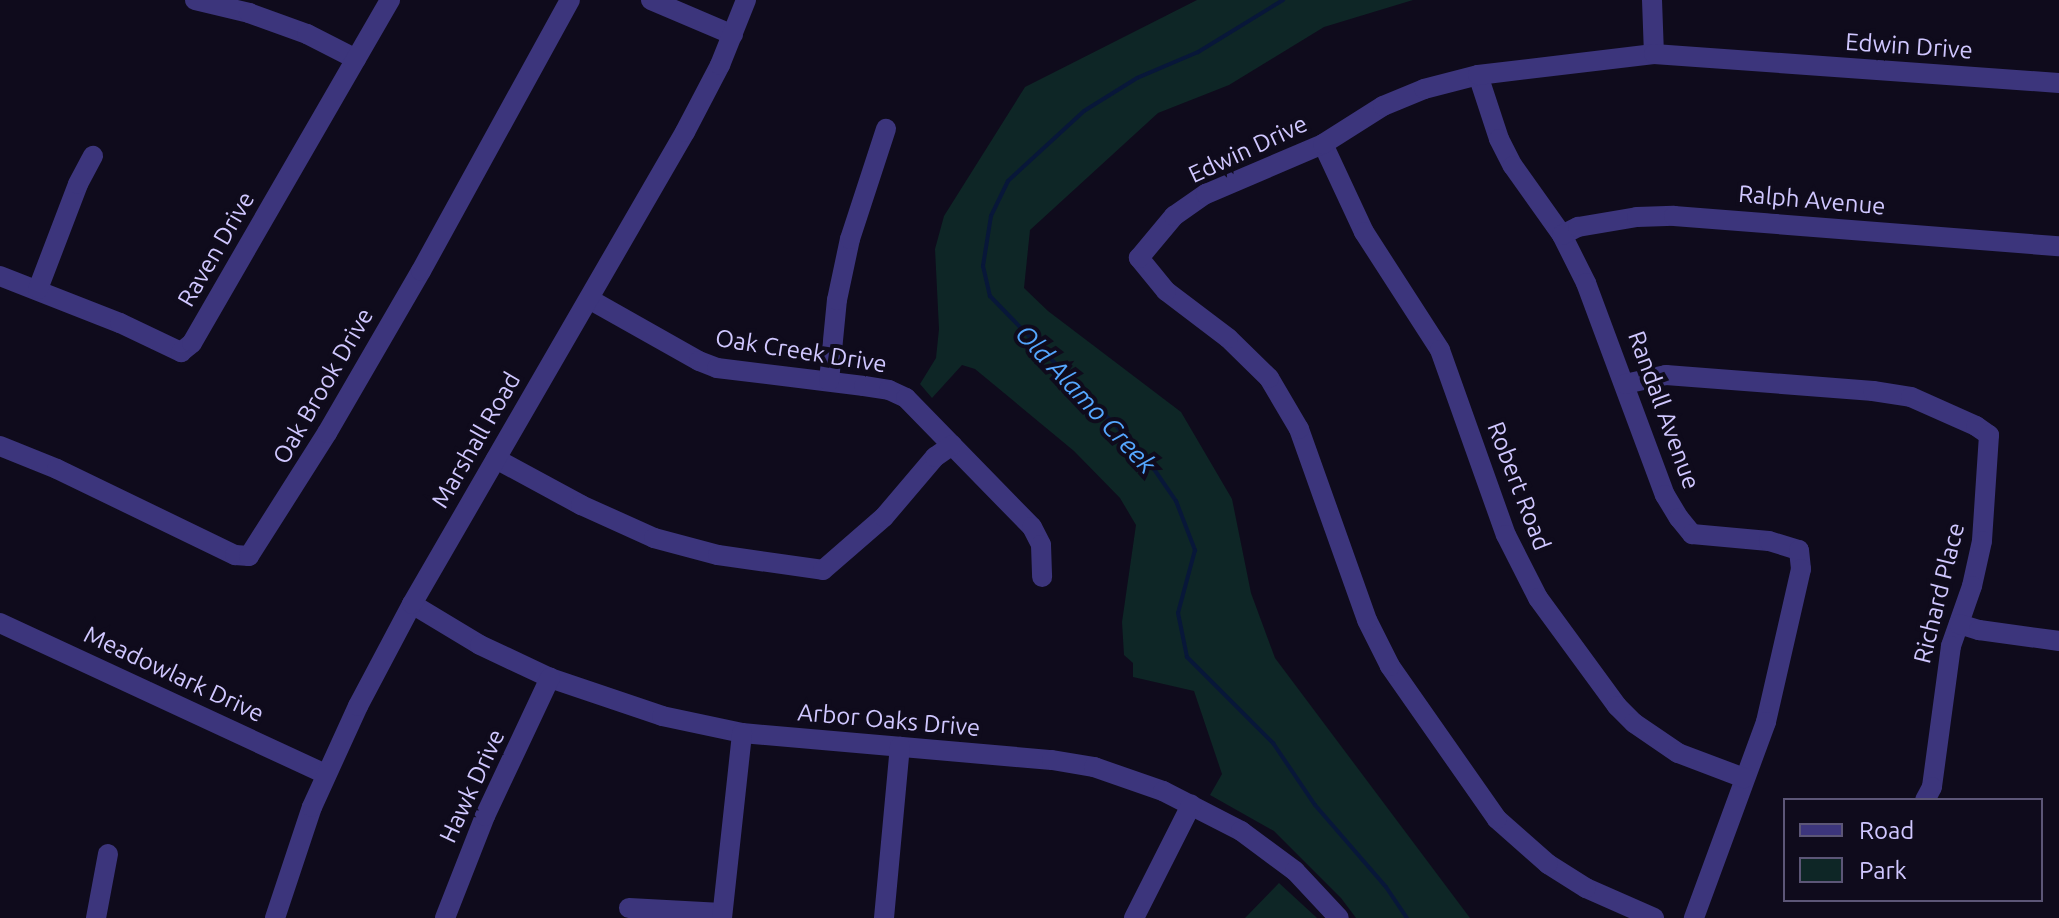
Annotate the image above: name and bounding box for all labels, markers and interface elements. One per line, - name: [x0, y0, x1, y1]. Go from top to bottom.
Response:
- street label: Edwin Drive: [1844, 27, 1974, 65]
- street label: Edwin Drive: [1184, 109, 1312, 189]
- street label: Ralph Avenue: [1737, 179, 1887, 221]
- street label: Raven Drive: [172, 186, 260, 312]
- street label: Oak Brook Drive: [267, 303, 379, 469]
- water label: Old Alamo Creek: [1009, 318, 1163, 480]
- street label: Oak Creek Drive: [713, 323, 889, 379]
- street label: Randall Avenue: [1622, 327, 1706, 493]
- street label: Marshall Road: [425, 367, 527, 513]
- street label: Robert Road: [1481, 418, 1557, 554]
- street label: Richard Place: [1908, 520, 1970, 666]
- street label: Meadowlark Drive: [79, 620, 269, 728]
- street label: Arbor Oaks Drive: [797, 698, 981, 742]
- street label: Hawk Drive: [433, 725, 511, 847]
- legend: [1783, 798, 2043, 902]
- text: Road: [1859, 817, 1914, 844]
- text: Park: [1859, 857, 1907, 884]

